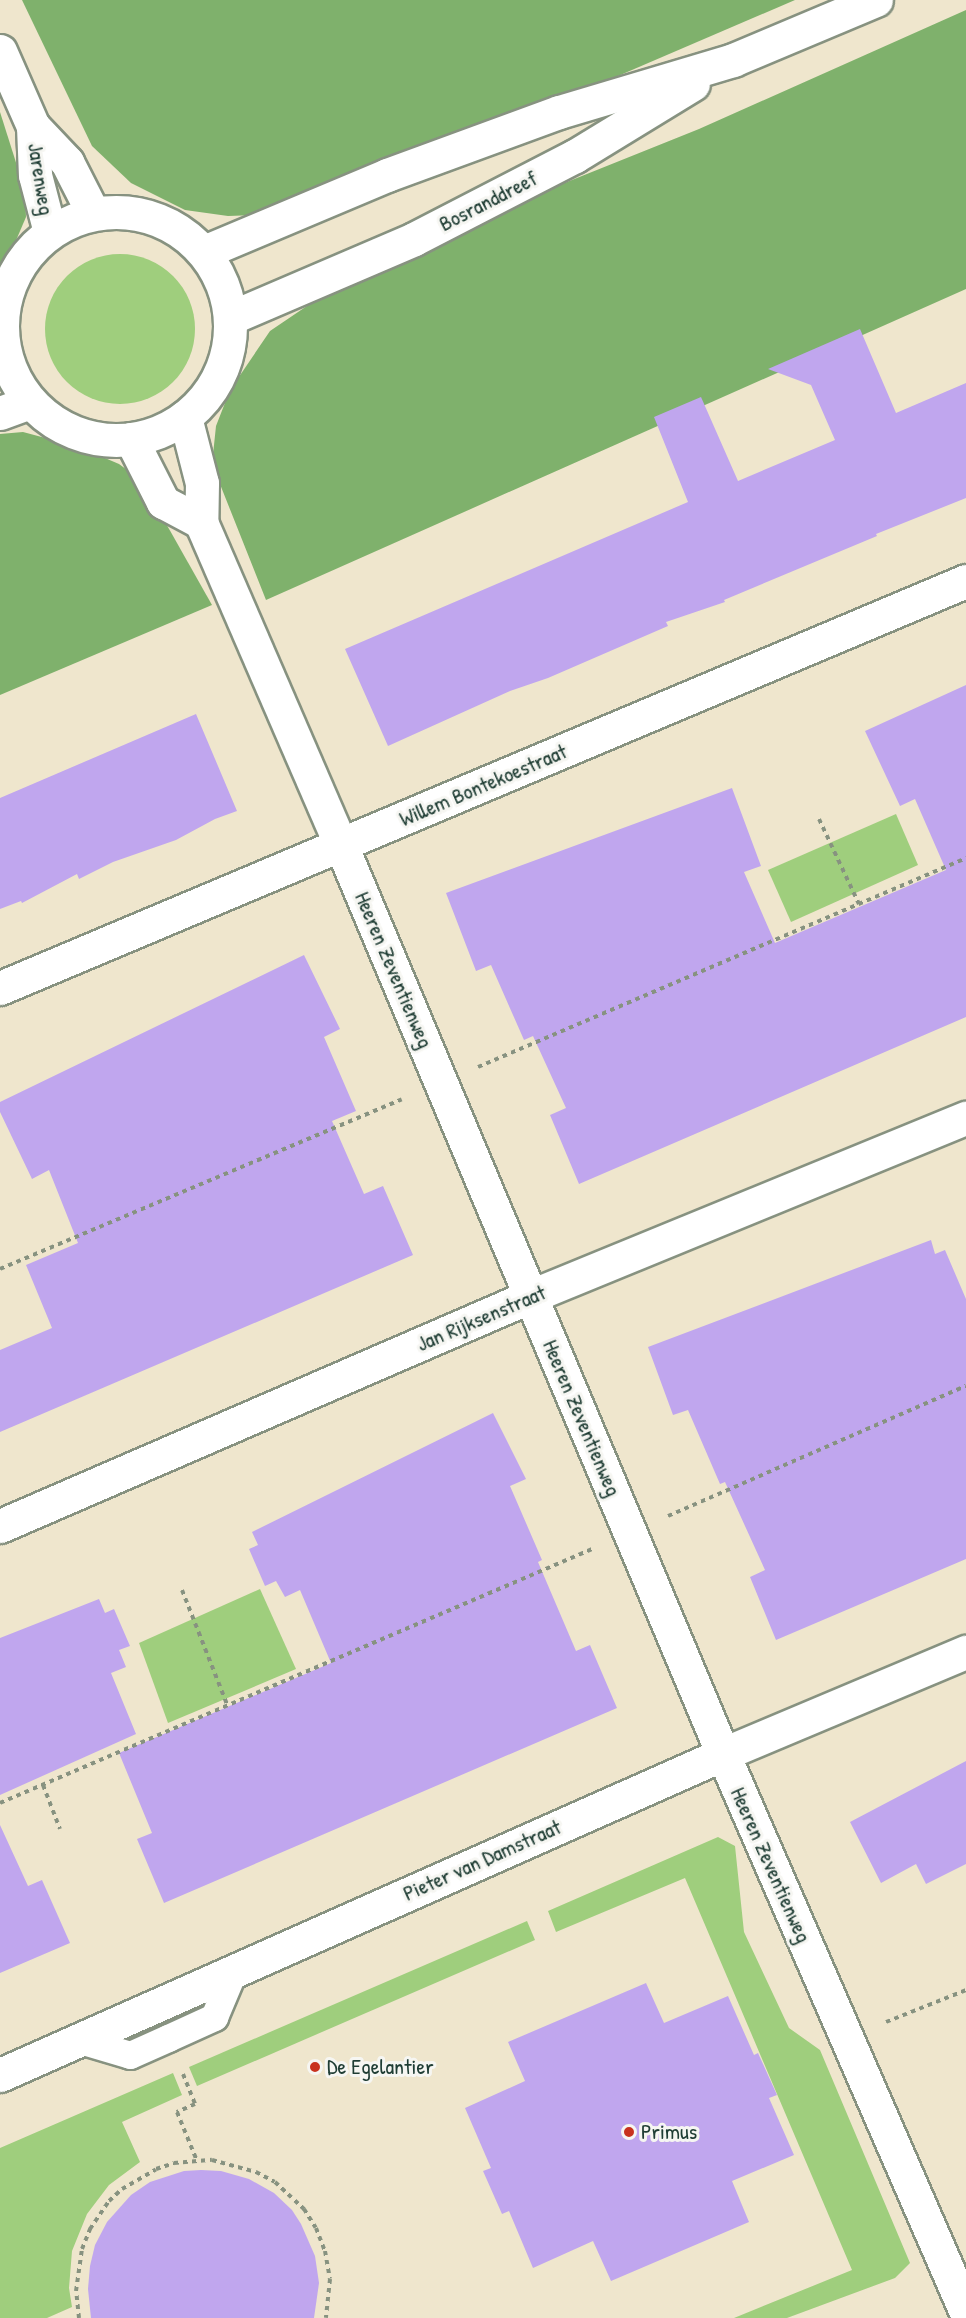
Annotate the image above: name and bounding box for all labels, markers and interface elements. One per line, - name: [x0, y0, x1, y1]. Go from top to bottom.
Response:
- street label: Jarenweg: [22, 141, 60, 217]
- street label: Bosranddreef: [435, 165, 541, 237]
- street label: Willem Bontekoestraat: [395, 738, 571, 832]
- street label: Heeren Zeventienweg: [349, 888, 439, 1052]
- street label: Jan Rijksenstraat: [413, 1279, 549, 1357]
- street label: Heeren Zeventienweg: [537, 1336, 627, 1500]
- street label: Heeren Zeventienweg: [725, 1783, 817, 1947]
- street label: Pieter van Damstraat: [399, 1813, 565, 1907]
- place label: De Egelantier: [327, 2054, 434, 2080]
- marker: De Egelantier: [308, 2060, 322, 2074]
- place label: Primus: [641, 2119, 697, 2145]
- marker: Primus: [622, 2125, 636, 2139]

